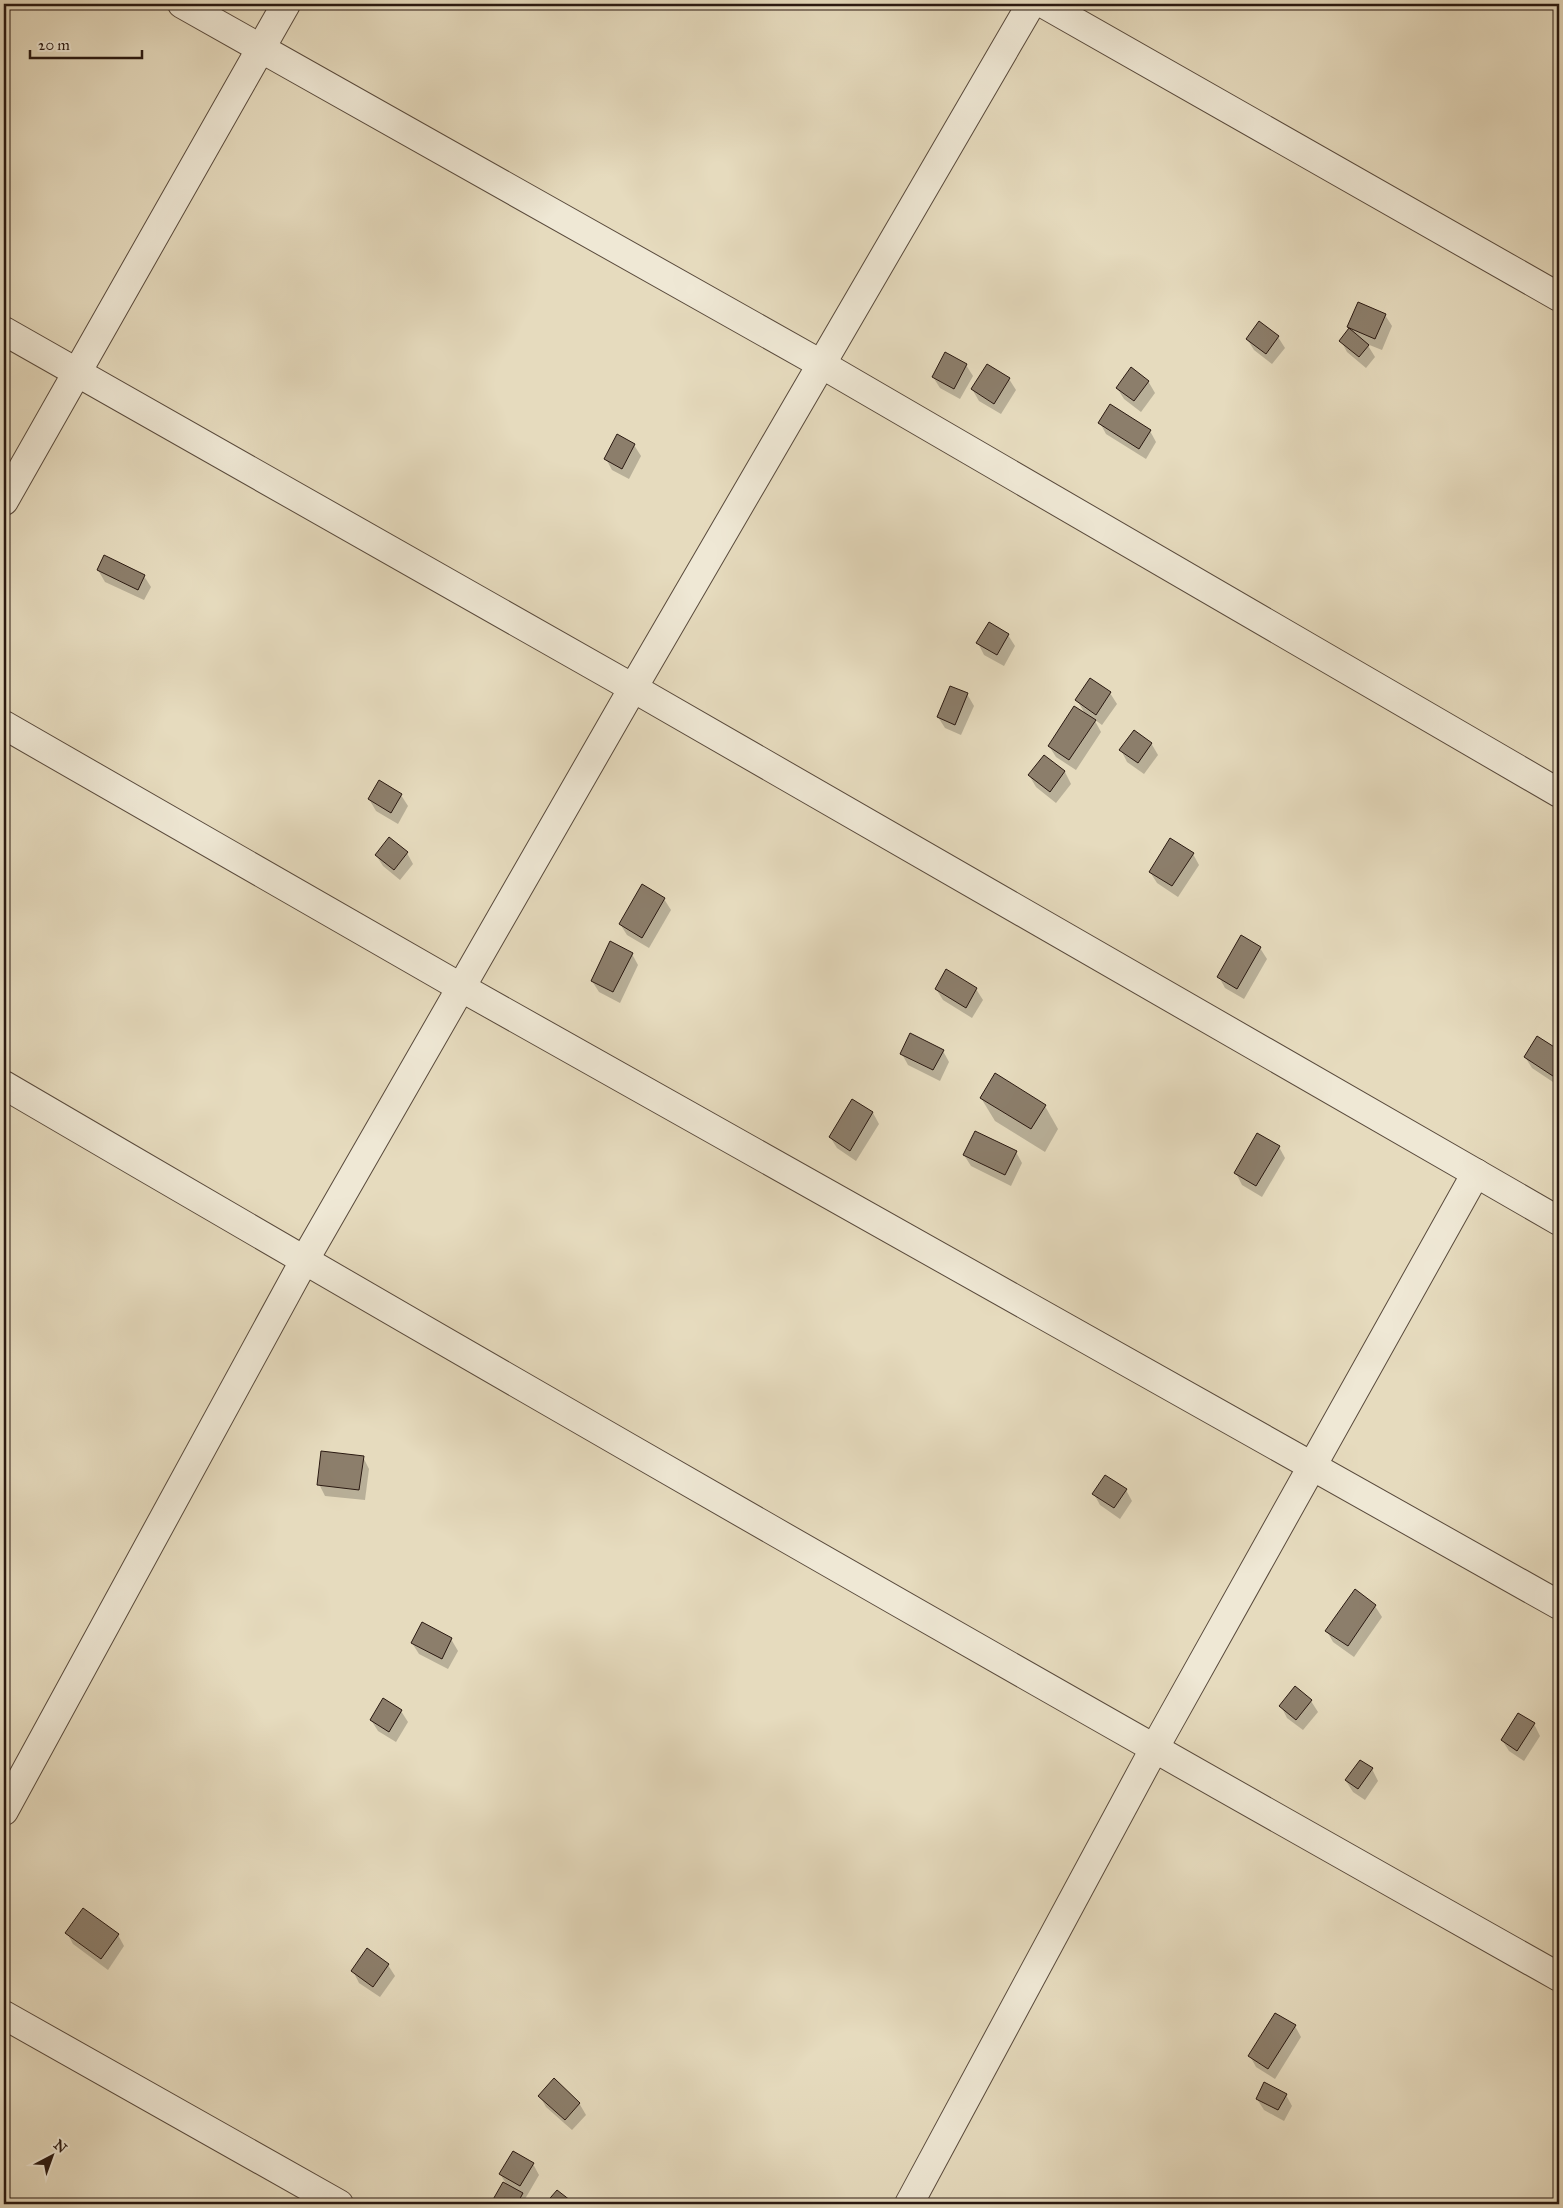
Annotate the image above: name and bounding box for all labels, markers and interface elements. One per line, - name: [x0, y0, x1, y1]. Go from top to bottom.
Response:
- scale bar: [30, 28, 142, 60]
- text: 20 m: [38, 36, 70, 54]
- north arrow: [28, 2130, 78, 2180]
- text: N: [50, 2136, 70, 2157]

